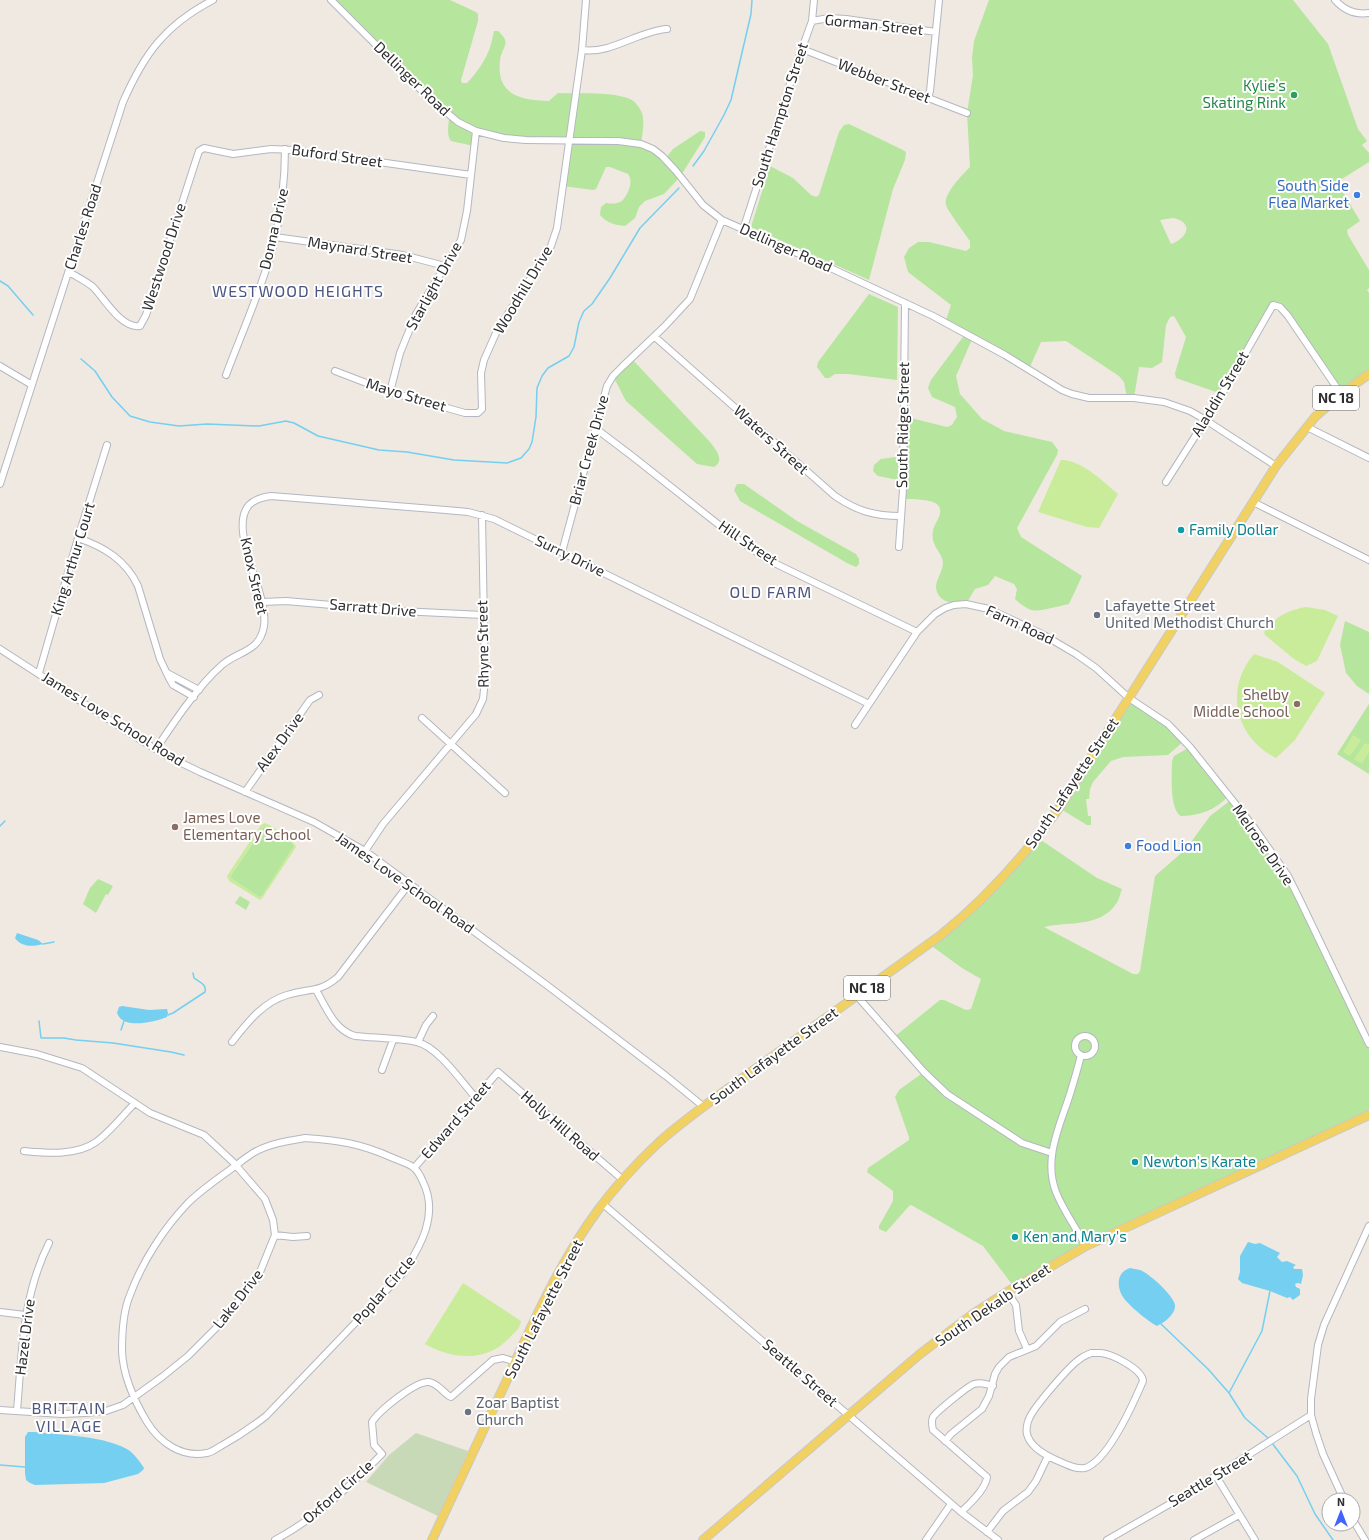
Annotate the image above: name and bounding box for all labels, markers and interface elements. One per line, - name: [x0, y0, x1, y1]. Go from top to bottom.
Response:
- street label: Gorman Street: [824, 10, 925, 38]
- street label: Dellinger Road: [371, 37, 455, 119]
- street label: South Hampton Street: [747, 40, 811, 189]
- street label: Webber Street: [835, 54, 934, 106]
- place label: Kylie’s Skating Rink: [1203, 76, 1286, 111]
- marker: Kylie’s Skating Rink: [1289, 90, 1299, 100]
- street label: Buford Street: [291, 140, 384, 170]
- place label: South Side Flea Market: [1268, 176, 1349, 211]
- street label: Charles Road: [60, 181, 104, 272]
- street label: Donna Drive: [255, 186, 291, 271]
- marker: South Side Flea Market: [1352, 190, 1362, 200]
- street label: Westwood Drive: [137, 201, 189, 313]
- street label: Dellinger Road: [737, 219, 835, 276]
- street label: Maynard Street: [307, 232, 414, 266]
- street label: Starlight Drive: [401, 238, 465, 333]
- street label: Woodhill Drive: [489, 242, 555, 337]
- district label: WESTWOOD HEIGHTS: [212, 281, 384, 300]
- street label: Aladdin Street: [1187, 347, 1252, 440]
- street label: South Ridge Street: [892, 361, 912, 488]
- street label: Mayo Street: [364, 373, 449, 415]
- road number: NC 18: [1313, 386, 1359, 410]
- street label: Briar Creek Drive: [565, 393, 611, 507]
- street label: Waters Street: [730, 401, 813, 478]
- street label: King Arthur Court: [46, 500, 98, 617]
- street label: Hill Street: [716, 516, 782, 569]
- place label: Family Dollar: [1189, 520, 1279, 538]
- marker: Family Dollar: [1176, 525, 1186, 535]
- street label: Surry Drive: [533, 530, 608, 580]
- street label: Knox Street: [237, 535, 273, 617]
- district label: OLD FARM: [730, 582, 812, 601]
- street label: Sarratt Drive: [329, 594, 417, 620]
- place label: Lafayette Street United Methodist Church: [1105, 596, 1274, 631]
- street label: Rhyne Street: [472, 600, 492, 688]
- street label: Farm Road: [984, 601, 1057, 648]
- marker: Lafayette Street United Methodist Church: [1092, 610, 1102, 620]
- street label: James Love School Road: [39, 667, 188, 769]
- place label: Shelby Middle School: [1193, 685, 1290, 720]
- marker: Shelby Middle School: [1292, 699, 1302, 709]
- street label: Alex Drive: [252, 708, 307, 774]
- street label: South Lafayette Street: [1021, 714, 1122, 851]
- street label: Melrose Drive: [1229, 801, 1298, 888]
- place label: James Love Elementary School: [183, 808, 311, 843]
- marker: James Love Elementary School: [170, 822, 180, 832]
- street label: James Love School Road: [333, 828, 478, 937]
- place label: Food Lion: [1136, 836, 1202, 854]
- marker: Food Lion: [1123, 841, 1133, 851]
- road number: NC 18: [844, 976, 890, 1000]
- street label: South Lafayette Street: [706, 1003, 841, 1108]
- street label: Edward Street: [417, 1077, 494, 1162]
- street label: Holly Hill Road: [518, 1086, 604, 1164]
- place label: Newton's Karate: [1143, 1152, 1256, 1170]
- marker: Newton's Karate: [1130, 1157, 1140, 1167]
- place label: Ken and Mary's: [1023, 1227, 1127, 1245]
- marker: Ken and Mary's: [1010, 1232, 1020, 1242]
- street label: South Lafayette Street: [500, 1236, 586, 1381]
- street label: Poplar Circle: [348, 1251, 418, 1328]
- street label: South Dekalb Street: [931, 1259, 1054, 1349]
- street label: Lake Drive: [208, 1265, 266, 1332]
- street label: Hazel Drive: [10, 1298, 38, 1376]
- street label: Seattle Street: [759, 1335, 842, 1410]
- place label: Zoar Baptist Church: [476, 1393, 560, 1428]
- district label: BRITTAIN VILLAGE: [31, 1398, 107, 1435]
- marker: Zoar Baptist Church: [463, 1407, 473, 1417]
- street label: Seattle Street: [1165, 1446, 1255, 1510]
- street label: Oxford Circle: [298, 1456, 376, 1527]
- north arrow: [1321, 1492, 1361, 1532]
- text: N: [1337, 1495, 1345, 1508]

